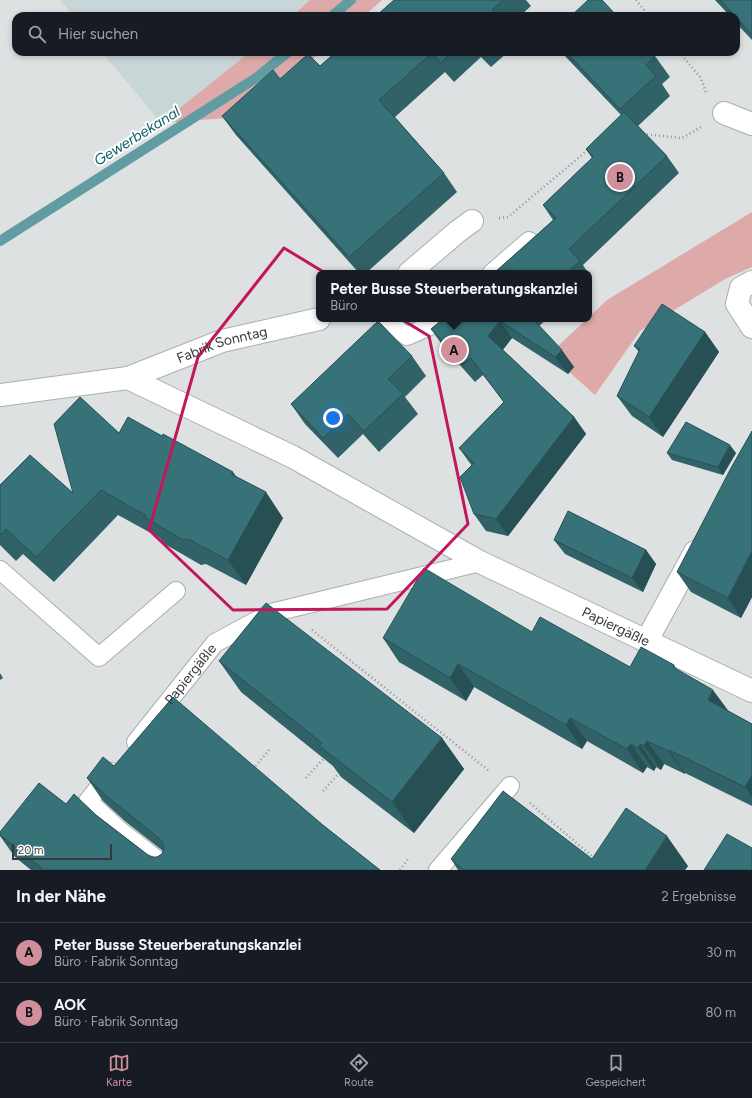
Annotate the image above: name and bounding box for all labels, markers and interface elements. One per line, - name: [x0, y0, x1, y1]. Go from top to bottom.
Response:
- search box: [12, 12, 740, 56]
- icon: search: [26, 23, 48, 45]
- text: Hier suchen: [58, 25, 138, 43]
- water label: Gewerbekanal: [91, 102, 184, 170]
- pin: B: [607, 162, 633, 192]
- popup: [316, 270, 592, 322]
- text: Peter Busse Steuerberatungskanzlei: [330, 280, 578, 298]
- text: Büro: [330, 298, 357, 313]
- street label: Fabrik Sonntag: [174, 323, 269, 367]
- pin: A: [441, 335, 467, 365]
- your location: [323, 408, 343, 428]
- street label: Papiergäßle: [579, 603, 653, 650]
- street label: Papiergäßle: [161, 640, 220, 708]
- scale bar: [12, 842, 112, 861]
- text: 20 m: [18, 844, 43, 857]
- text: In der Nähe: [16, 886, 106, 906]
- text: 2 Ergebnisse: [662, 889, 736, 904]
- text: Peter Busse Steuerberatungskanzlei: [54, 936, 301, 954]
- text: A: [24, 945, 34, 960]
- text: 30 m: [706, 945, 736, 960]
- text: Büro · Fabrik Sonntag: [54, 954, 178, 969]
- text: AOK: [54, 996, 86, 1014]
- text: B: [25, 1005, 33, 1020]
- text: 80 m: [705, 1005, 736, 1020]
- text: Büro · Fabrik Sonntag: [54, 1014, 178, 1029]
- tab: Karte: [106, 1052, 132, 1089]
- tab: Route: [344, 1052, 374, 1089]
- tab: Gespeichert: [585, 1052, 646, 1089]

